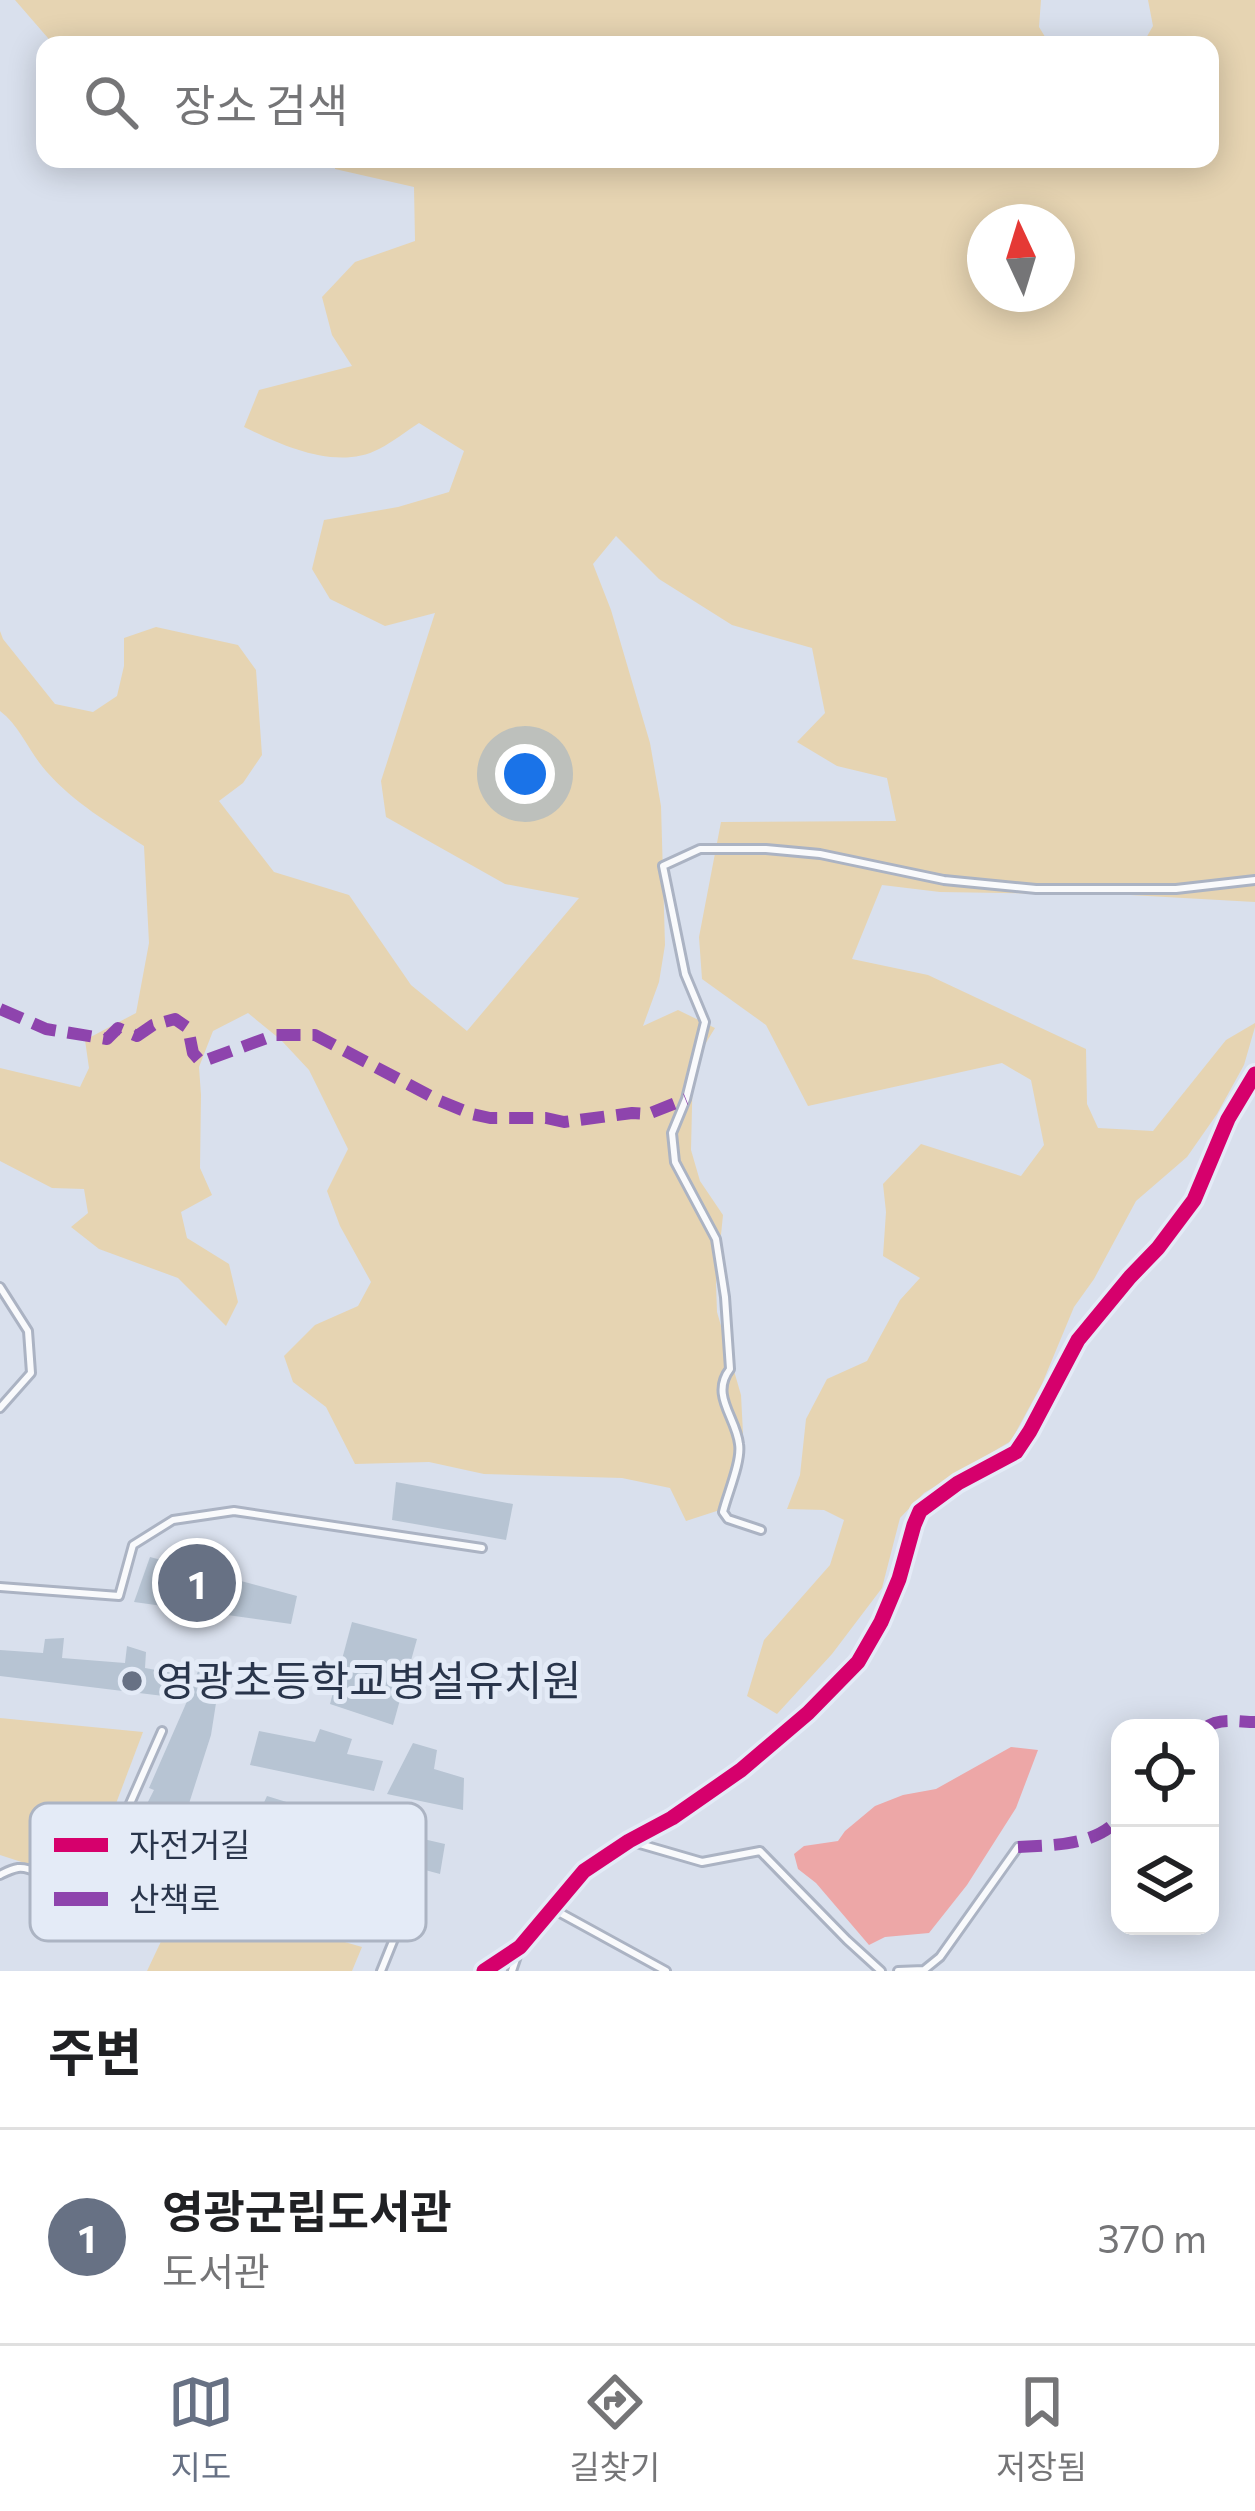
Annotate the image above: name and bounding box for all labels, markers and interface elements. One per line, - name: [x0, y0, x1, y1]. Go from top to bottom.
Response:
- search box: [36, 36, 1219, 168]
- icon: search: [78, 69, 144, 135]
- text: 장소 검색: [174, 76, 348, 131]
- north arrow: [967, 204, 1075, 312]
- your location: [495, 744, 555, 804]
- pin: 1: [158, 1538, 236, 1628]
- place label: 영광초등학교병설유치원: [156, 1653, 581, 1705]
- marker: 영광초등학교병설유치원: [119, 1668, 145, 1694]
- map controls: [1111, 1719, 1219, 1935]
- button: locate: [1111, 1719, 1219, 1827]
- legend: [30, 1803, 426, 1941]
- text: 자전거길: [129, 1823, 250, 1864]
- button: layers: [1111, 1827, 1219, 1935]
- text: 산책로: [129, 1877, 220, 1918]
- text: 주변: [48, 2019, 142, 2082]
- text: 영광군립도서관: [162, 2182, 452, 2237]
- text: 1: [78, 2213, 96, 2261]
- text: 370 m: [1097, 2213, 1207, 2261]
- text: 도서관: [162, 2246, 270, 2294]
- tab: 지도: [168, 2369, 234, 2489]
- tab: 길찾기: [569, 2369, 660, 2489]
- tab: 저장됨: [996, 2369, 1087, 2489]

